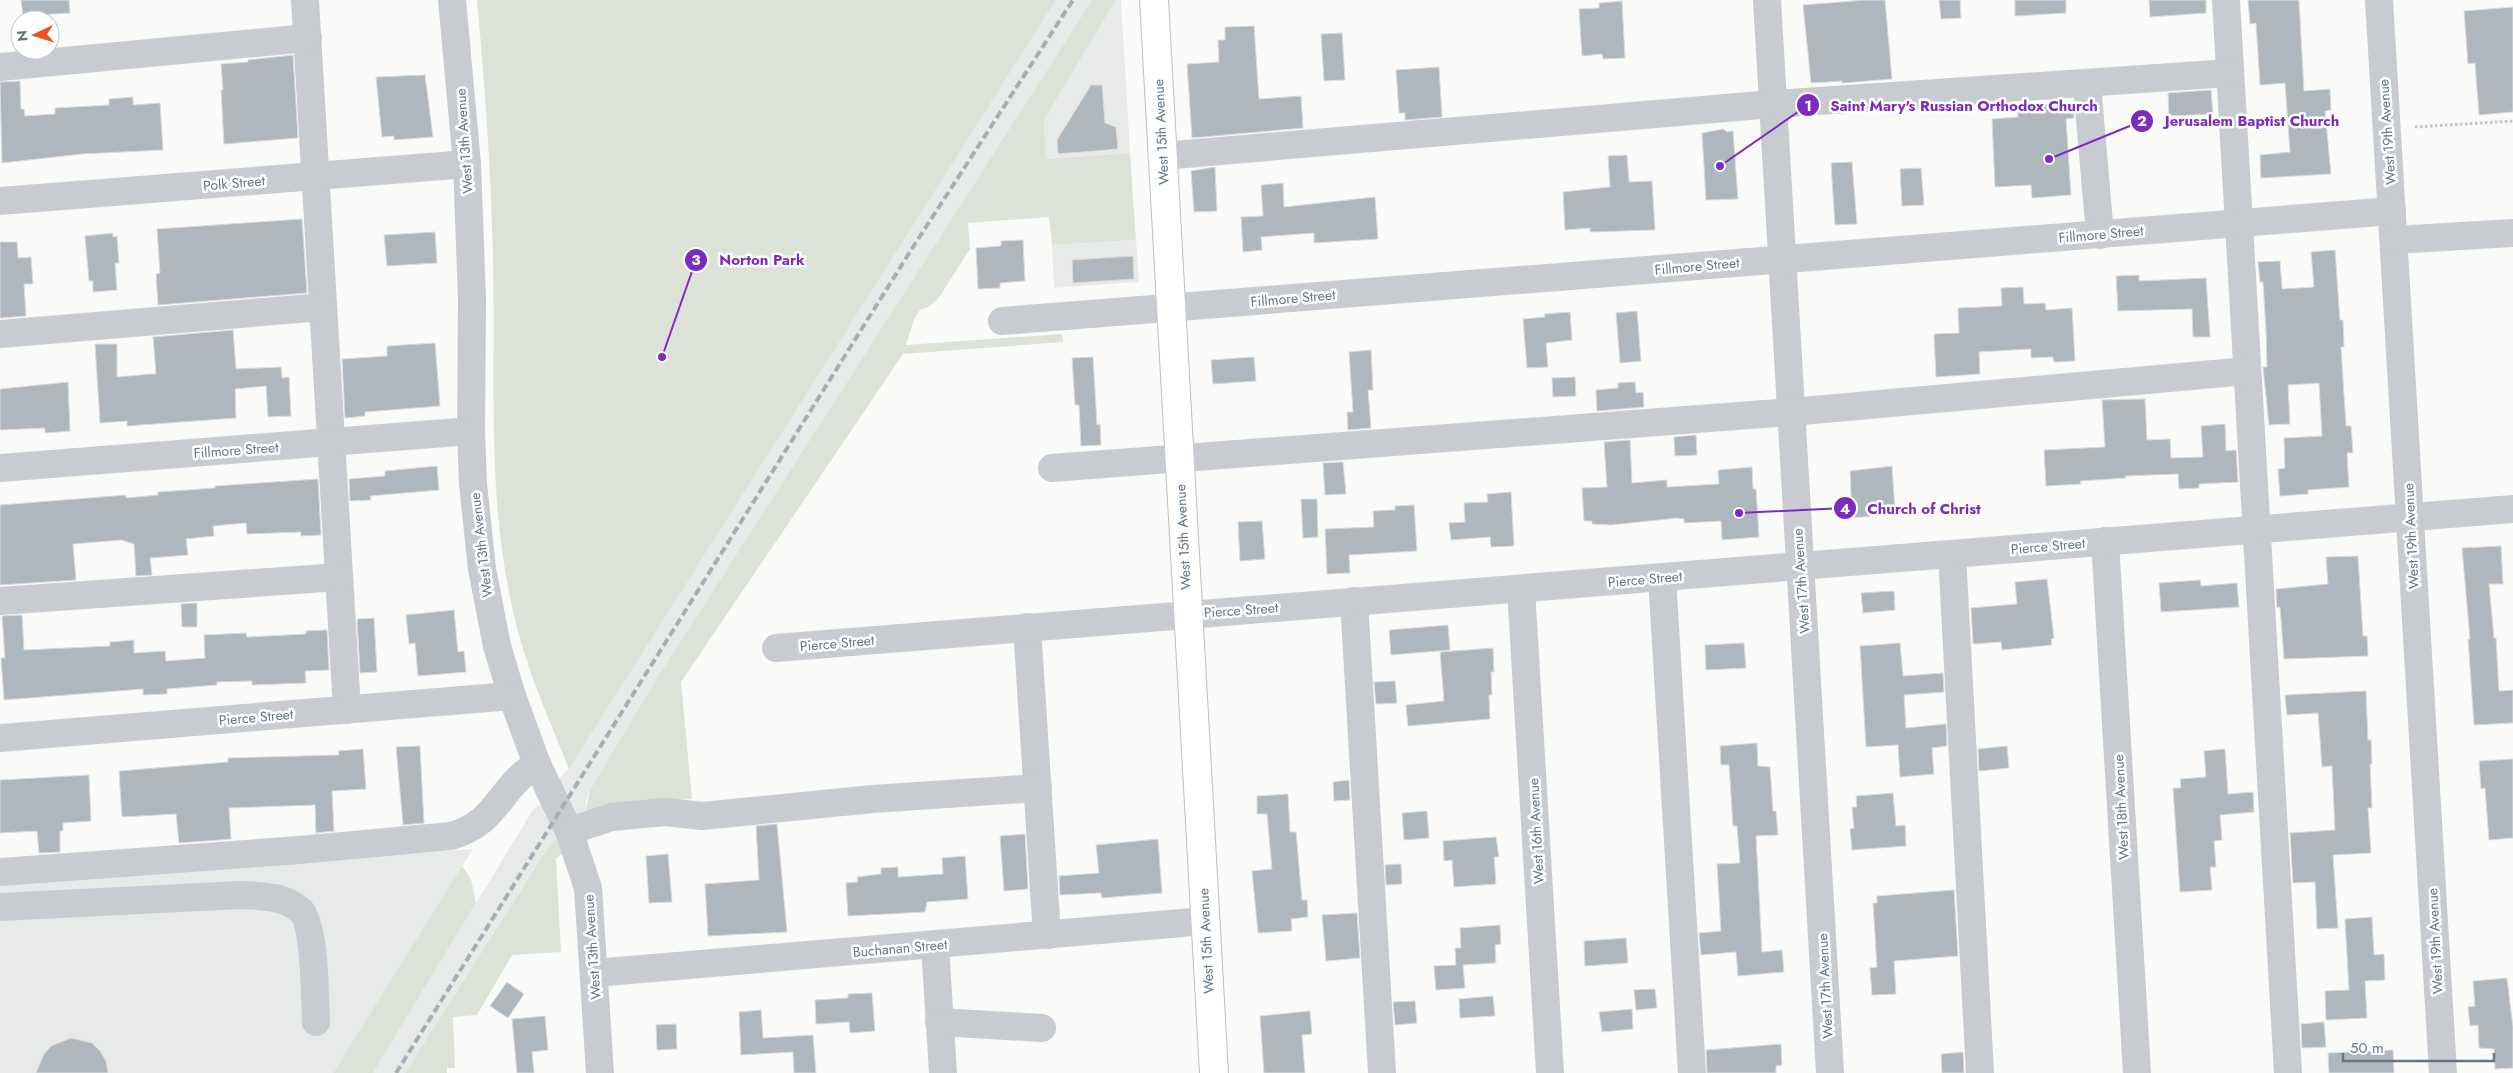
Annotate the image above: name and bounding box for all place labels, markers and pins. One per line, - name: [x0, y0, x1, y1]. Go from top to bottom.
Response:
- callout: Saint Mary's Russian Orthodox Church: [1796, 90, 2108, 120]
- callout: Jerusalem Baptist Church: [2130, 106, 2349, 136]
- callout: Norton Park: [684, 245, 814, 275]
- callout: Church of Christ: [1832, 493, 1991, 523]

